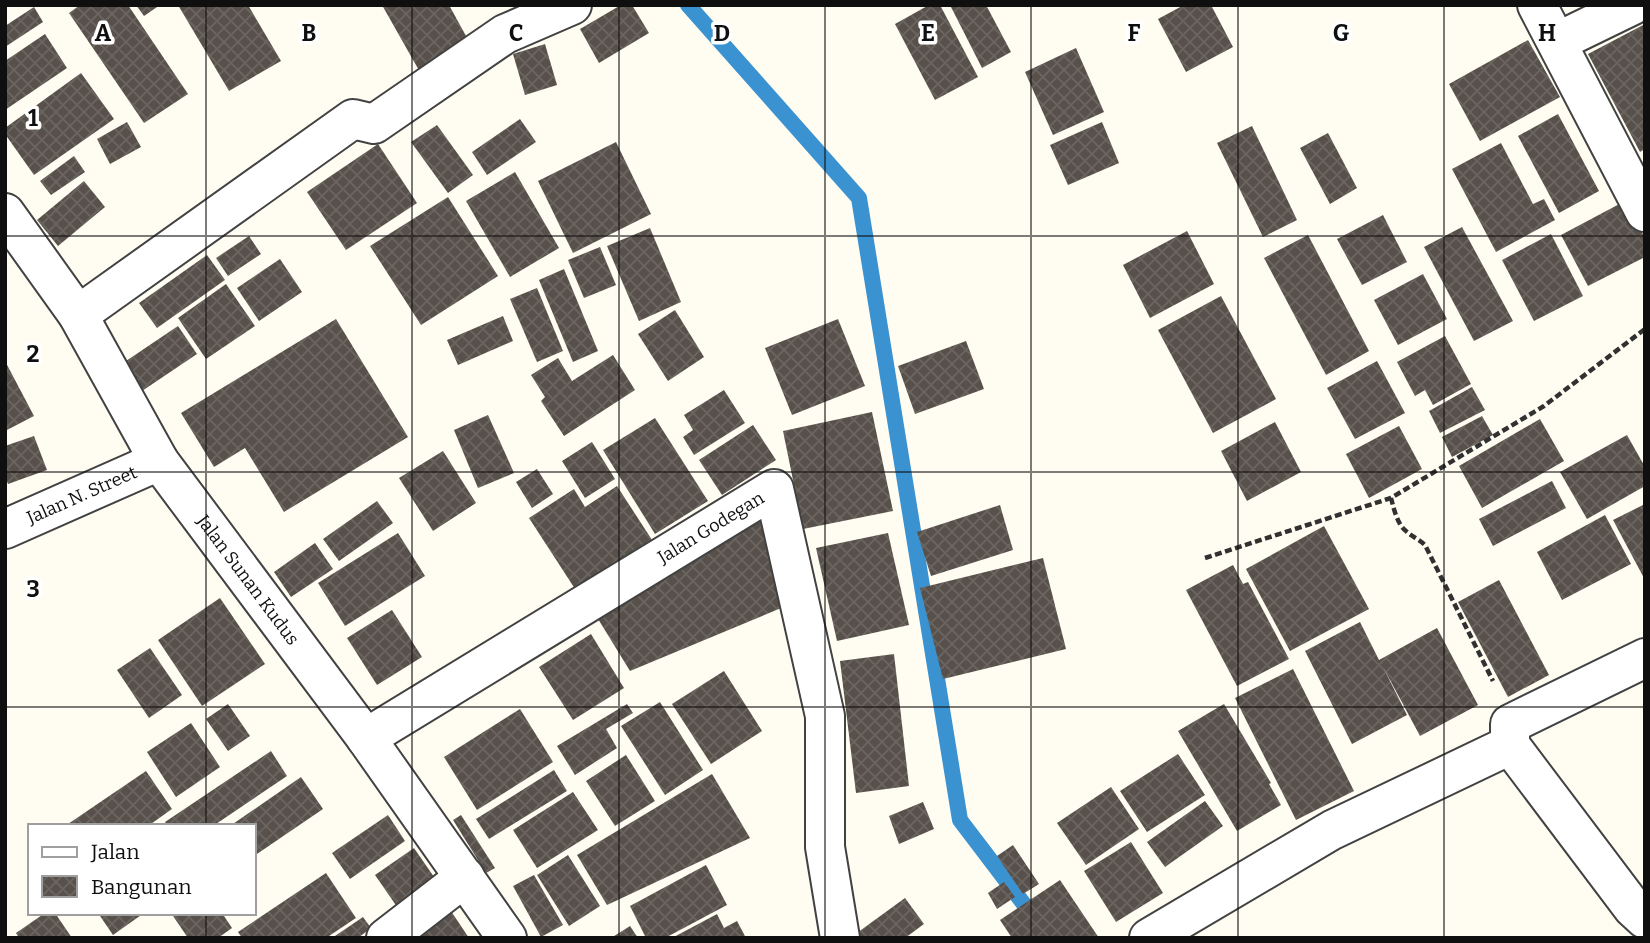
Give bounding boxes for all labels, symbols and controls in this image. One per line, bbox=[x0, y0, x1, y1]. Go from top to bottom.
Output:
text: A bbox=[95, 19, 112, 47]
text: B bbox=[302, 19, 316, 47]
text: C bbox=[509, 19, 523, 47]
text: D bbox=[714, 19, 730, 47]
text: E bbox=[921, 19, 935, 47]
text: F bbox=[1128, 19, 1141, 47]
text: G bbox=[1333, 19, 1350, 47]
text: H bbox=[1538, 19, 1556, 47]
text: 1 bbox=[28, 104, 38, 132]
text: 2 bbox=[27, 340, 40, 368]
street label: Jalan N. Street bbox=[23, 461, 141, 529]
street label: Jalan Godegan bbox=[653, 486, 769, 569]
street label: Jalan Sunan Kudus bbox=[192, 510, 304, 650]
text: 3 bbox=[26, 575, 40, 603]
legend bbox=[28, 824, 256, 915]
text: Jalan bbox=[90, 839, 140, 865]
text: Bangunan bbox=[91, 874, 192, 900]

